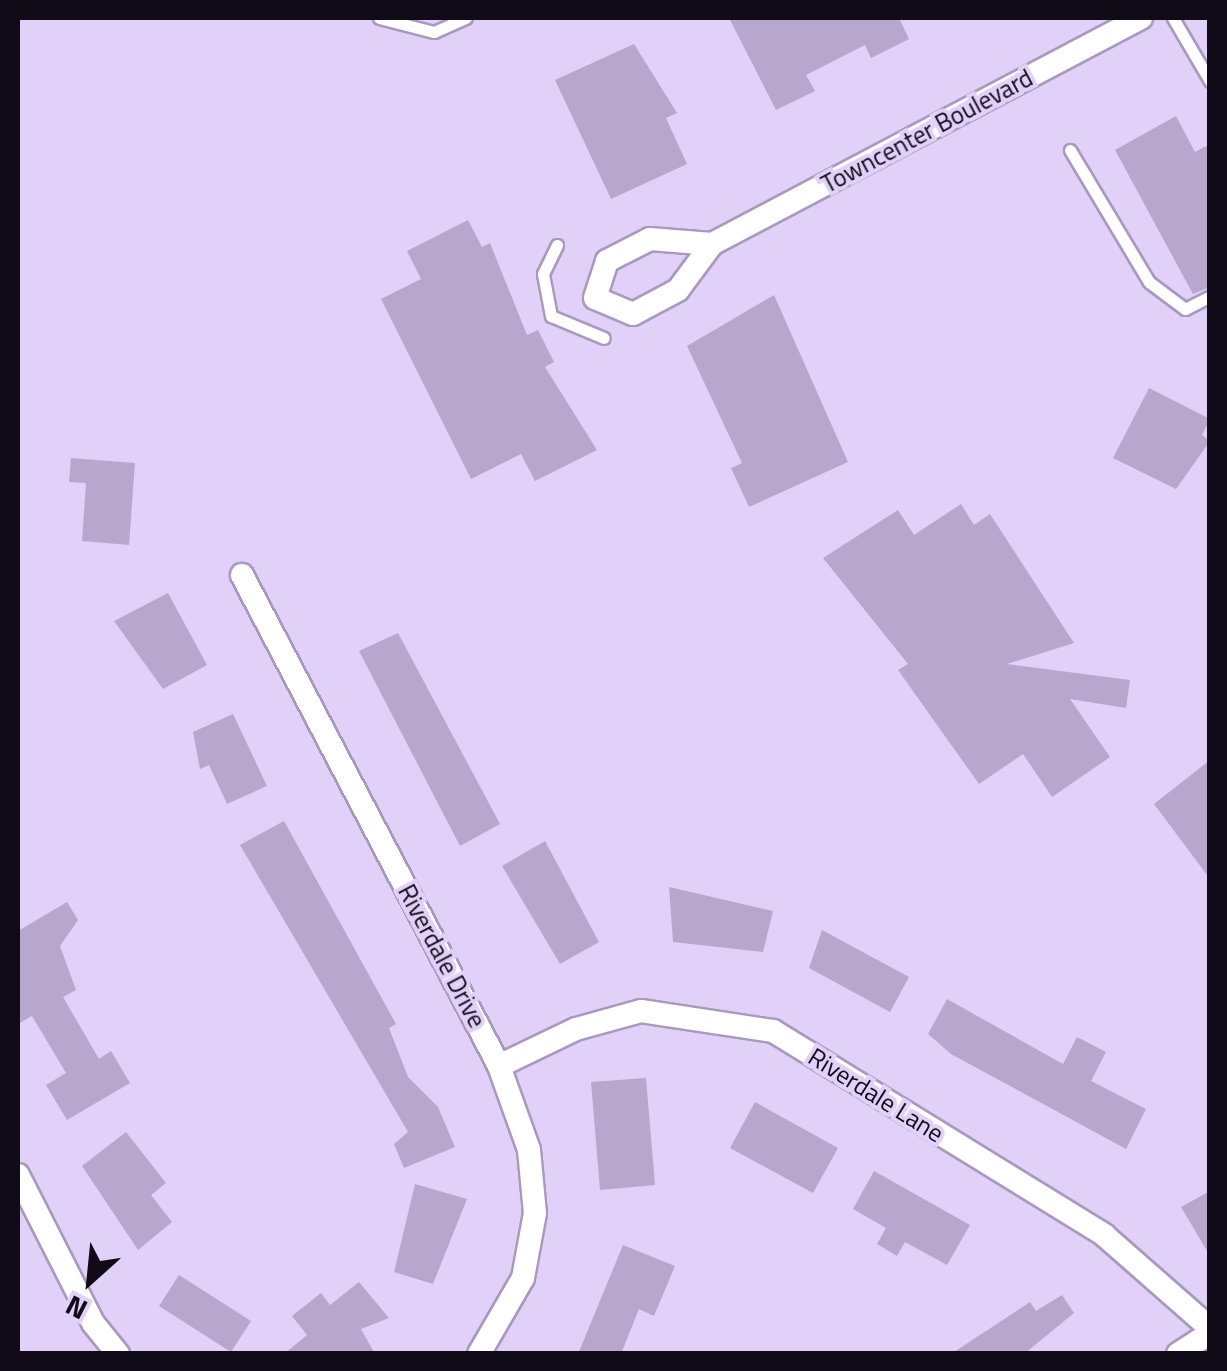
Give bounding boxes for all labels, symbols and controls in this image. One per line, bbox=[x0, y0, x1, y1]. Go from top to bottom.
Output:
street label: Towncenter Boulevard bbox=[816, 63, 1038, 199]
street label: Riverdale Drive bbox=[392, 879, 492, 1033]
street label: Riverdale Lane bbox=[803, 1042, 949, 1148]
north arrow bbox=[40, 1231, 140, 1331]
text: N bbox=[58, 1285, 95, 1332]

